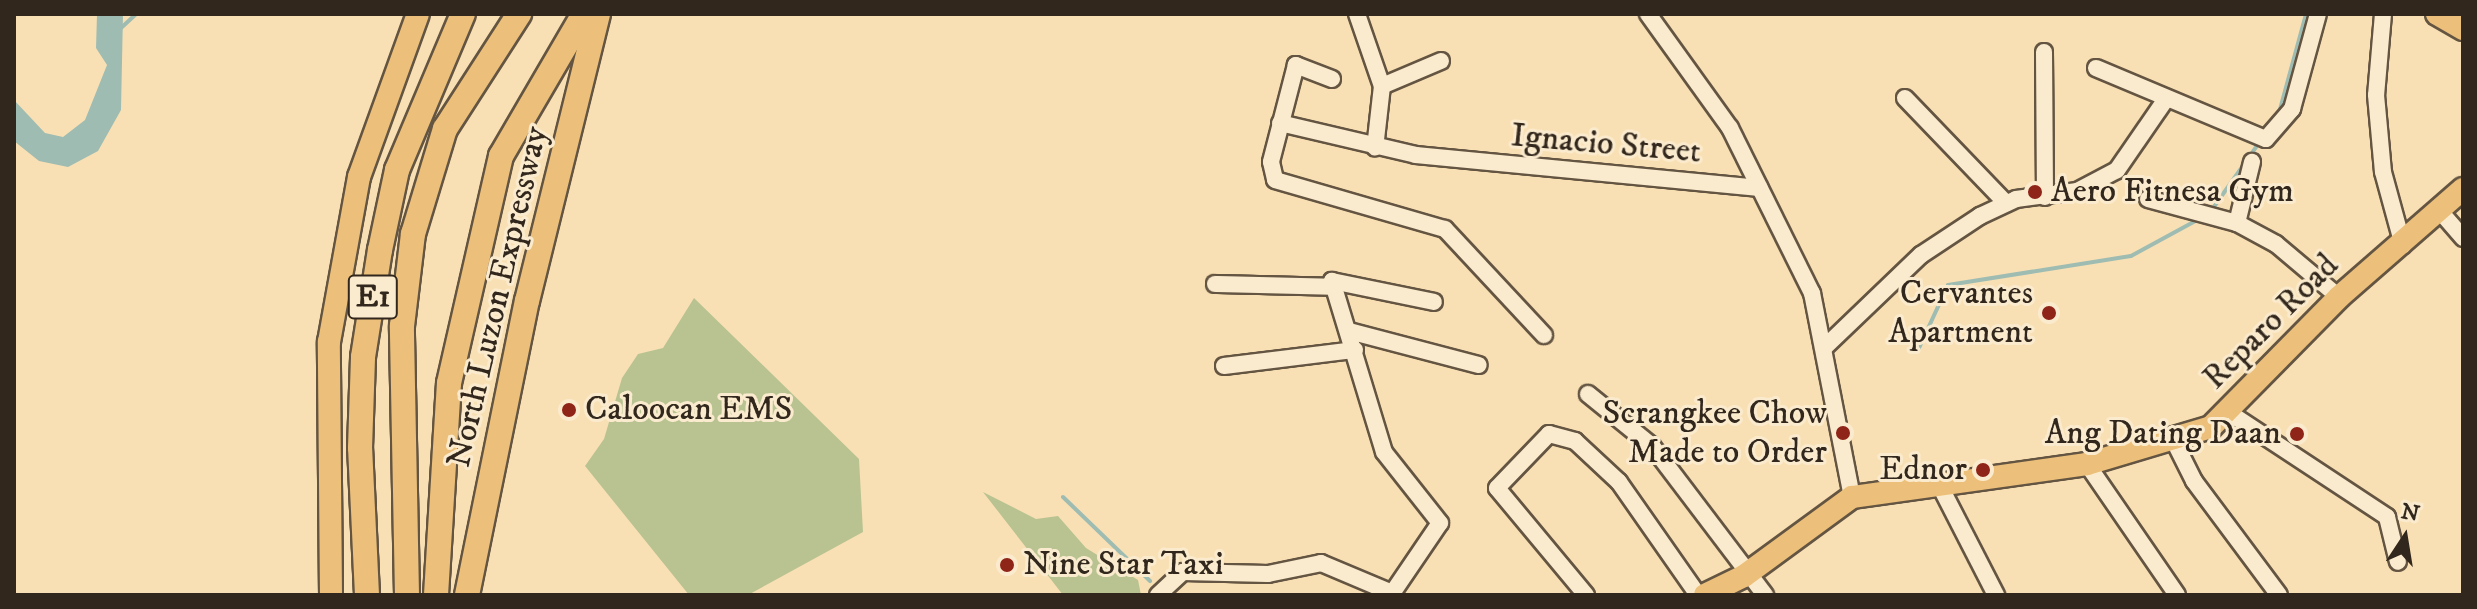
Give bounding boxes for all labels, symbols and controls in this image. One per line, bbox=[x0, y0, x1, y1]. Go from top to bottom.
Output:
street label: Ignacio Street bbox=[1509, 115, 1703, 173]
street label: North Luzon Expressway bbox=[439, 122, 557, 472]
place label: Aero Fitnesa Gym bbox=[2051, 172, 2294, 212]
marker: Aero Fitnesa Gym bbox=[2026, 183, 2044, 201]
street label: Reparo Road bbox=[2195, 246, 2347, 398]
road number: E1 bbox=[347, 269, 399, 325]
place label: Cervantes Apartment bbox=[1888, 273, 2033, 352]
marker: Cervantes Apartment bbox=[2040, 304, 2058, 322]
place label: Caloocan EMS bbox=[585, 390, 792, 430]
place label: Scrangkee Chow Made to Order bbox=[1603, 393, 1827, 472]
marker: Caloocan EMS bbox=[560, 401, 578, 419]
place label: Ang Dating Daan bbox=[2045, 414, 2281, 454]
marker: Scrangkee Chow Made to Order bbox=[1834, 424, 1852, 442]
marker: Ang Dating Daan bbox=[2288, 425, 2306, 443]
place label: Ednor bbox=[1879, 450, 1967, 490]
marker: Ednor bbox=[1974, 461, 1992, 479]
north arrow bbox=[2365, 497, 2445, 577]
text: N bbox=[2398, 498, 2422, 528]
place label: Nine Star Taxi bbox=[1023, 545, 1224, 585]
marker: Nine Star Taxi bbox=[998, 556, 1016, 574]

